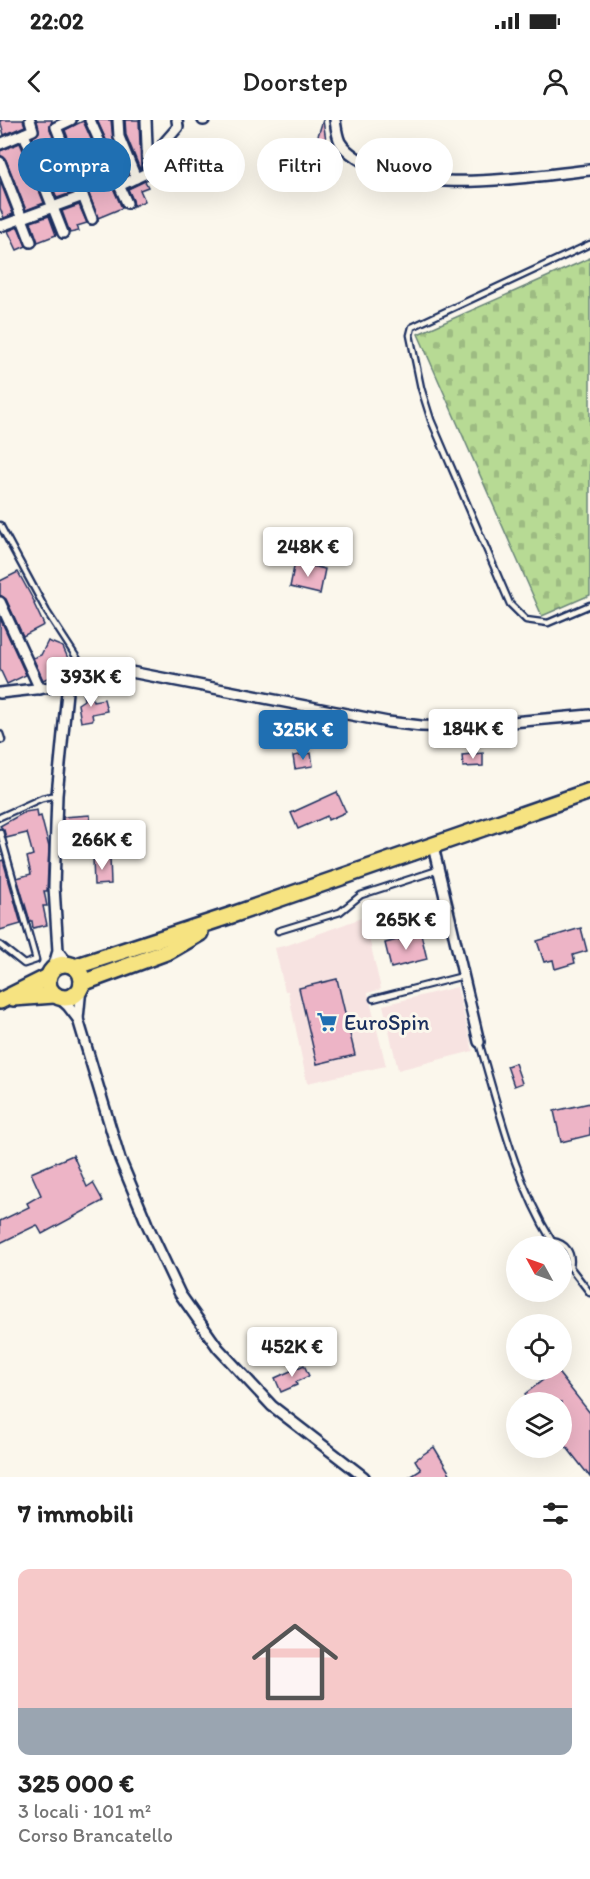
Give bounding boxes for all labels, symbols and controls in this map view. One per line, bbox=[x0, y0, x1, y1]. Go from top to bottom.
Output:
text: 22:02 bbox=[30, 8, 84, 35]
icon: back bbox=[18, 65, 51, 98]
text: Doorstep bbox=[242, 65, 348, 98]
icon: person bbox=[539, 65, 572, 98]
chip: Compra bbox=[18, 138, 131, 192]
chip: Affitta bbox=[143, 138, 245, 192]
chip: Filtri bbox=[257, 138, 343, 192]
chip: Nuovo bbox=[355, 138, 453, 192]
pin: 248K € bbox=[259, 527, 357, 578]
text: 248K € bbox=[277, 534, 339, 558]
pin: 393K € bbox=[42, 657, 140, 708]
text: 393K € bbox=[61, 664, 121, 688]
pin: 184K € bbox=[424, 709, 522, 760]
pin: 325K € bbox=[254, 710, 352, 761]
text: 184K € bbox=[443, 716, 503, 740]
text: 325K € bbox=[273, 717, 333, 741]
pin: 266K € bbox=[53, 820, 151, 871]
text: 266K € bbox=[72, 827, 132, 851]
pin: 265K € bbox=[357, 900, 455, 951]
text: 265K € bbox=[376, 907, 436, 931]
place label: EuroSpin bbox=[344, 1009, 430, 1036]
supermarket icon: EuroSpin bbox=[315, 1010, 339, 1034]
north arrow bbox=[506, 1236, 572, 1302]
map controls bbox=[506, 1236, 572, 1458]
button: locate bbox=[506, 1314, 572, 1380]
pin: 452K € bbox=[243, 1327, 341, 1378]
text: 452K € bbox=[261, 1334, 323, 1358]
button: layers bbox=[506, 1392, 572, 1458]
text: 7 immobili bbox=[18, 1497, 134, 1529]
icon: filters bbox=[539, 1497, 572, 1530]
icon: home bbox=[241, 1608, 349, 1716]
text: 325 000 € bbox=[18, 1767, 134, 1799]
text: 3 locali · 101 m² bbox=[18, 1799, 151, 1823]
text: Corso Brancatello bbox=[18, 1823, 173, 1847]

